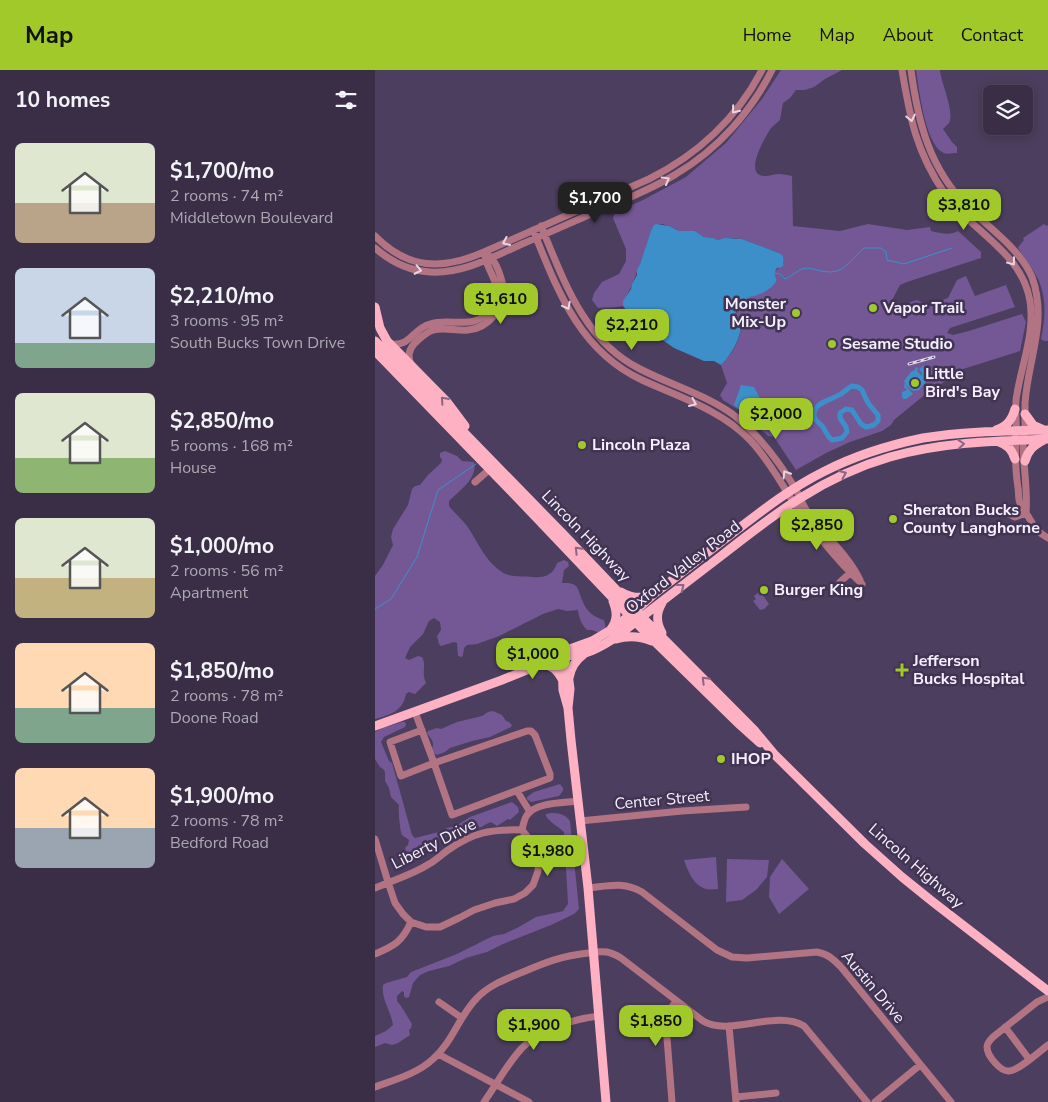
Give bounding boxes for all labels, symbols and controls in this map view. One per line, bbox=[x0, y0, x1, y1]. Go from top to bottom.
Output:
text: Map bbox=[25, 19, 73, 51]
text: Home bbox=[743, 23, 791, 47]
text: Map bbox=[819, 23, 855, 47]
text: About bbox=[883, 23, 933, 47]
text: Contact bbox=[961, 23, 1023, 47]
map controls bbox=[983, 85, 1033, 135]
button: layers bbox=[983, 85, 1033, 135]
text: 10 homes bbox=[15, 86, 110, 114]
icon: filters bbox=[332, 86, 360, 114]
one-way arrow bbox=[732, 105, 741, 114]
one-way arrow bbox=[905, 113, 916, 122]
text: $1,700/mo bbox=[170, 157, 274, 185]
icon: home bbox=[55, 163, 115, 223]
one-way arrow bbox=[661, 176, 670, 186]
pin: $1,700 bbox=[554, 182, 636, 224]
text: 2 rooms · 74 m² bbox=[170, 185, 283, 207]
text: $1,700 bbox=[569, 187, 621, 209]
pin: $3,810 bbox=[923, 189, 1005, 231]
text: $3,810 bbox=[938, 194, 990, 216]
text: Middletown Boulevard bbox=[170, 207, 333, 229]
one-way arrow bbox=[502, 235, 511, 246]
one-way arrow bbox=[1006, 256, 1015, 266]
one-way arrow bbox=[413, 264, 422, 275]
text: $2,210/mo bbox=[170, 282, 274, 310]
pin: $1,610 bbox=[460, 282, 542, 325]
icon: home bbox=[55, 288, 115, 348]
text: $1,610 bbox=[475, 288, 527, 310]
place label: Monster Mix-Up bbox=[725, 293, 787, 333]
place label: Vapor Trail bbox=[882, 297, 964, 319]
one-way arrow bbox=[561, 301, 571, 310]
marker: Vapor Trail bbox=[867, 302, 879, 314]
marker: Monster Mix-Up bbox=[790, 307, 802, 319]
pin: $2,210 bbox=[591, 308, 673, 351]
text: 3 rooms · 95 m² bbox=[170, 310, 283, 332]
text: $2,210 bbox=[606, 314, 658, 336]
text: South Bucks Town Drive bbox=[170, 332, 345, 354]
place label: Sesame Studio bbox=[842, 333, 953, 355]
marker: Sesame Studio bbox=[826, 338, 838, 350]
place label: Little Bird's Bay bbox=[925, 363, 1001, 403]
marker: Little Bird's Bay bbox=[909, 377, 921, 389]
one-way arrow bbox=[441, 396, 450, 405]
one-way arrow bbox=[687, 396, 696, 406]
pin: $2,000 bbox=[735, 398, 817, 440]
text: $2,000 bbox=[750, 403, 802, 425]
text: $2,850/mo bbox=[170, 407, 274, 435]
icon: home bbox=[55, 413, 115, 473]
place label: Lincoln Plaza bbox=[592, 434, 690, 456]
text: 5 rooms · 168 m² bbox=[170, 435, 293, 457]
marker: Lincoln Plaza bbox=[576, 439, 588, 451]
one-way arrow bbox=[957, 439, 965, 450]
text: House bbox=[170, 457, 216, 479]
one-way arrow bbox=[782, 470, 792, 479]
one-way arrow bbox=[838, 470, 847, 481]
street label: Lincoln Highway bbox=[536, 485, 636, 587]
place label: Sheraton Bucks County Langhorne bbox=[903, 499, 1040, 539]
pin: $2,850 bbox=[776, 508, 858, 551]
marker: Sheraton Bucks County Langhorne bbox=[887, 513, 899, 525]
text: $2,850 bbox=[791, 514, 843, 536]
street label: Oxford Valley Road bbox=[621, 515, 745, 619]
text: $1,000/mo bbox=[170, 532, 274, 560]
icon: home bbox=[55, 538, 115, 598]
one-way arrow bbox=[575, 546, 584, 555]
text: 2 rooms · 56 m² bbox=[170, 560, 283, 582]
place label: Burger King bbox=[774, 579, 863, 601]
text: Apartment bbox=[170, 582, 248, 604]
one-way arrow bbox=[675, 584, 684, 592]
marker: Burger King bbox=[758, 584, 770, 596]
pin: $1,000 bbox=[492, 638, 574, 680]
text: $1,000 bbox=[507, 643, 559, 665]
place label: Jefferson Bucks Hospital bbox=[912, 650, 1024, 690]
text: $1,850/mo bbox=[170, 657, 274, 685]
icon: home bbox=[55, 663, 115, 723]
marker: Jefferson Bucks Hospital bbox=[895, 663, 909, 677]
one-way arrow bbox=[702, 677, 711, 686]
text: 2 rooms · 78 m² bbox=[170, 685, 283, 707]
text: Doone Road bbox=[170, 707, 259, 729]
place label: IHOP bbox=[731, 748, 771, 770]
marker: IHOP bbox=[715, 753, 727, 765]
text: $1,900/mo bbox=[170, 782, 274, 810]
street label: Center Street bbox=[614, 785, 711, 815]
icon: home bbox=[55, 788, 115, 848]
text: 2 rooms · 78 m² bbox=[170, 810, 283, 832]
street label: Liberty Drive bbox=[388, 813, 480, 875]
street label: Lincoln Highway bbox=[864, 818, 969, 914]
text: Bedford Road bbox=[170, 832, 269, 854]
pin: $1,980 bbox=[507, 834, 589, 877]
text: $1,980 bbox=[522, 840, 574, 862]
street label: Austin Drive bbox=[836, 946, 910, 1028]
pin: $1,850 bbox=[615, 1004, 697, 1047]
pin: $1,900 bbox=[493, 1008, 575, 1051]
text: $1,850 bbox=[630, 1010, 682, 1032]
text: $1,900 bbox=[508, 1014, 560, 1036]

